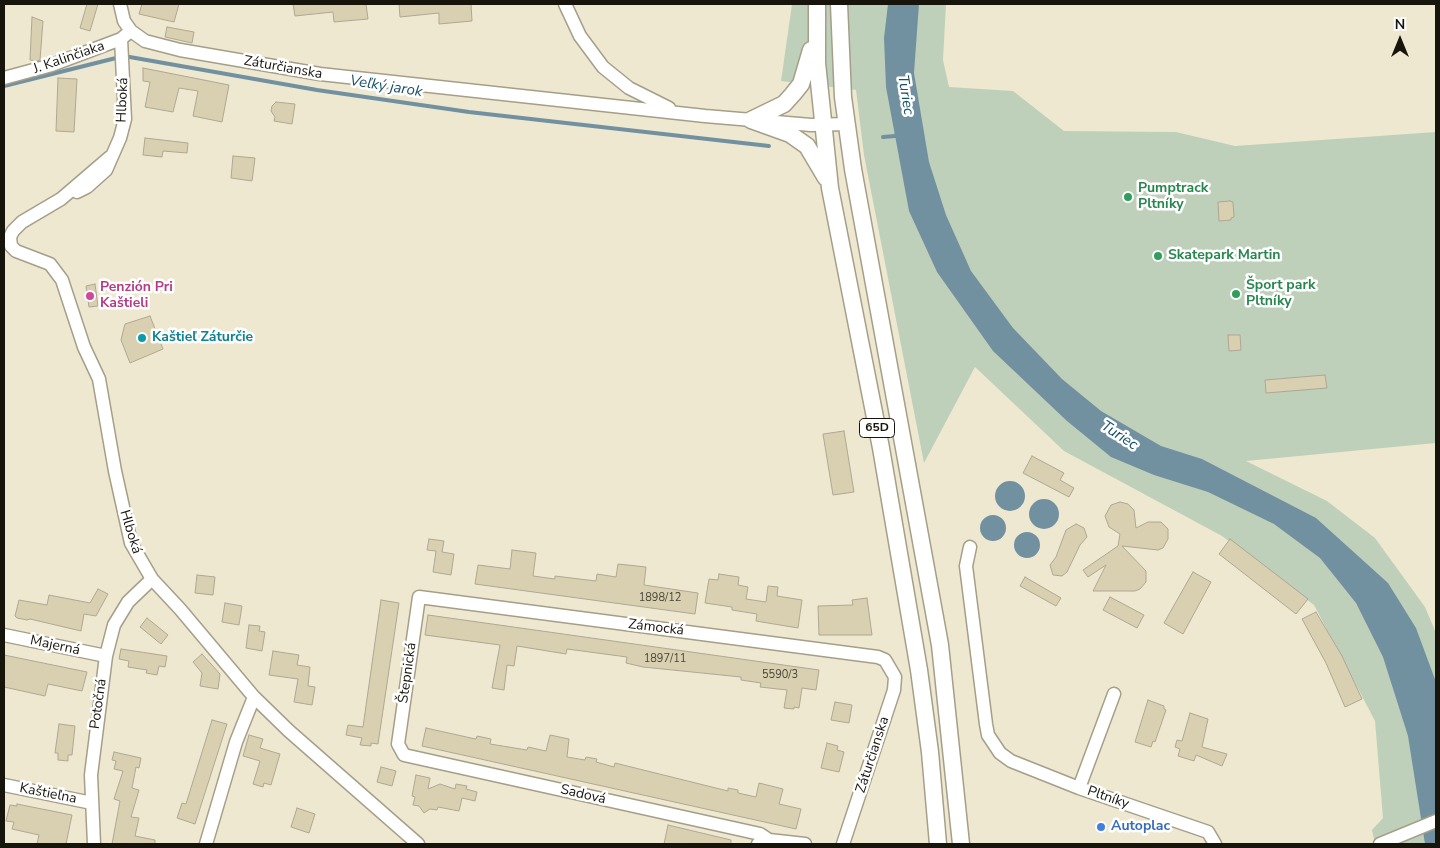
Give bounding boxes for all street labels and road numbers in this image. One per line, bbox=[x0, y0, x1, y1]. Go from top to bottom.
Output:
street label: J. Kalinčiaka bbox=[31, 38, 107, 78]
street label: Záturčianska bbox=[242, 53, 324, 83]
street label: Hlboká bbox=[114, 77, 132, 123]
road number: 65D bbox=[860, 418, 894, 438]
street label: Hlboká bbox=[115, 508, 145, 556]
street label: Zámocká bbox=[627, 616, 685, 640]
street label: Majerná bbox=[29, 633, 81, 659]
street label: Štepnická bbox=[395, 642, 421, 704]
street label: Potočná bbox=[87, 678, 111, 730]
street label: Záturčianska bbox=[853, 715, 893, 795]
street label: Kaštieľna bbox=[18, 780, 78, 808]
street label: Sadová bbox=[559, 782, 607, 808]
street label: Pltníky bbox=[1085, 783, 1131, 813]

